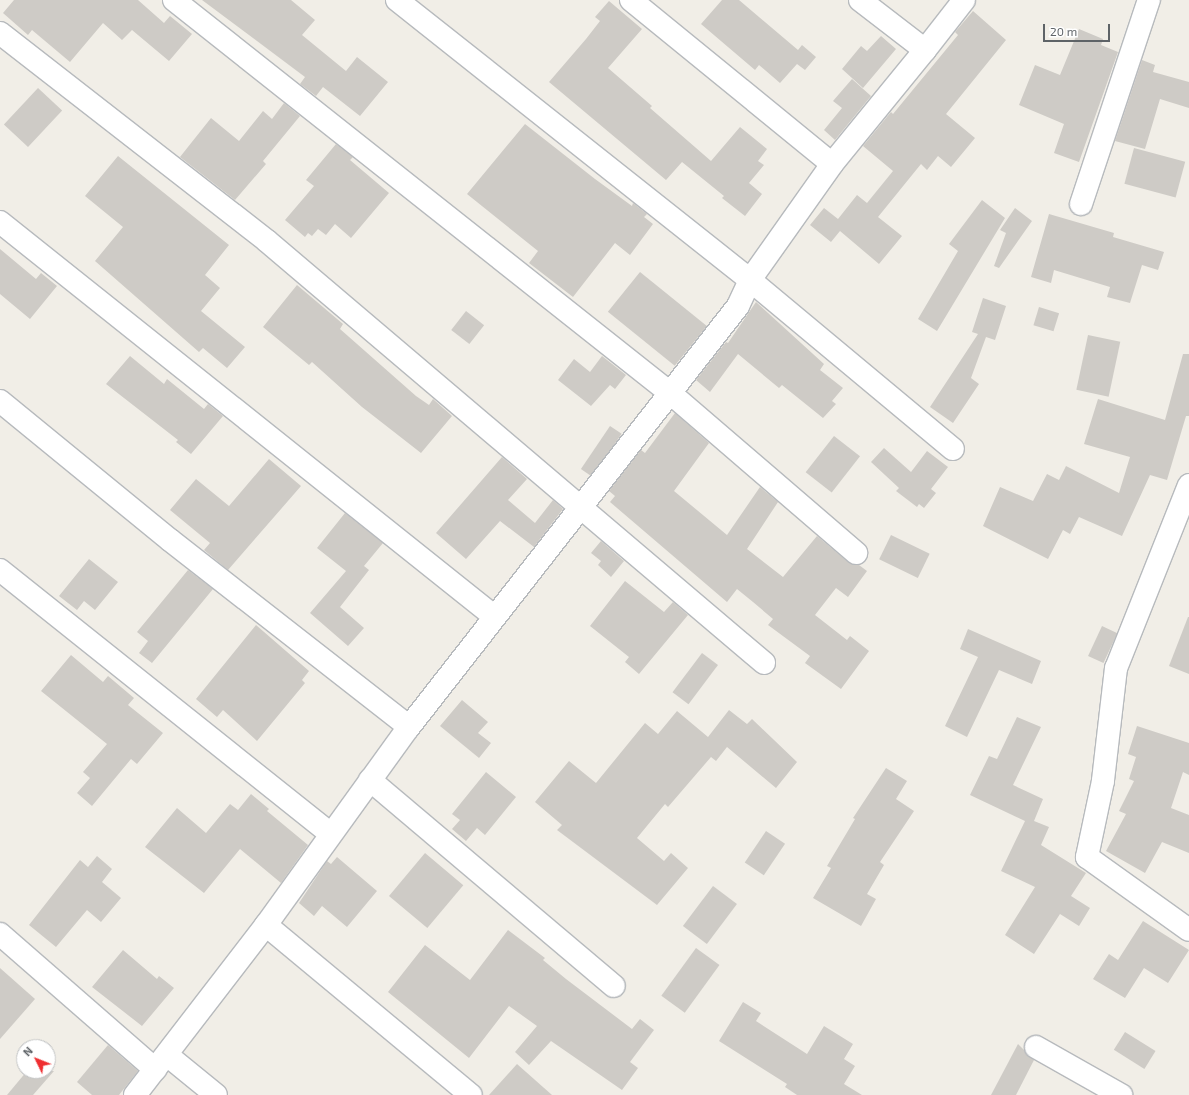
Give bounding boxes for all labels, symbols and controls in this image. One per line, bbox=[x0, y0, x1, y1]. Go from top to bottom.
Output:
scale bar bbox=[1045, 16, 1112, 42]
text: 20 m bbox=[1050, 24, 1077, 38]
north arrow bbox=[16, 1039, 56, 1079]
text: N bbox=[20, 1044, 35, 1059]

